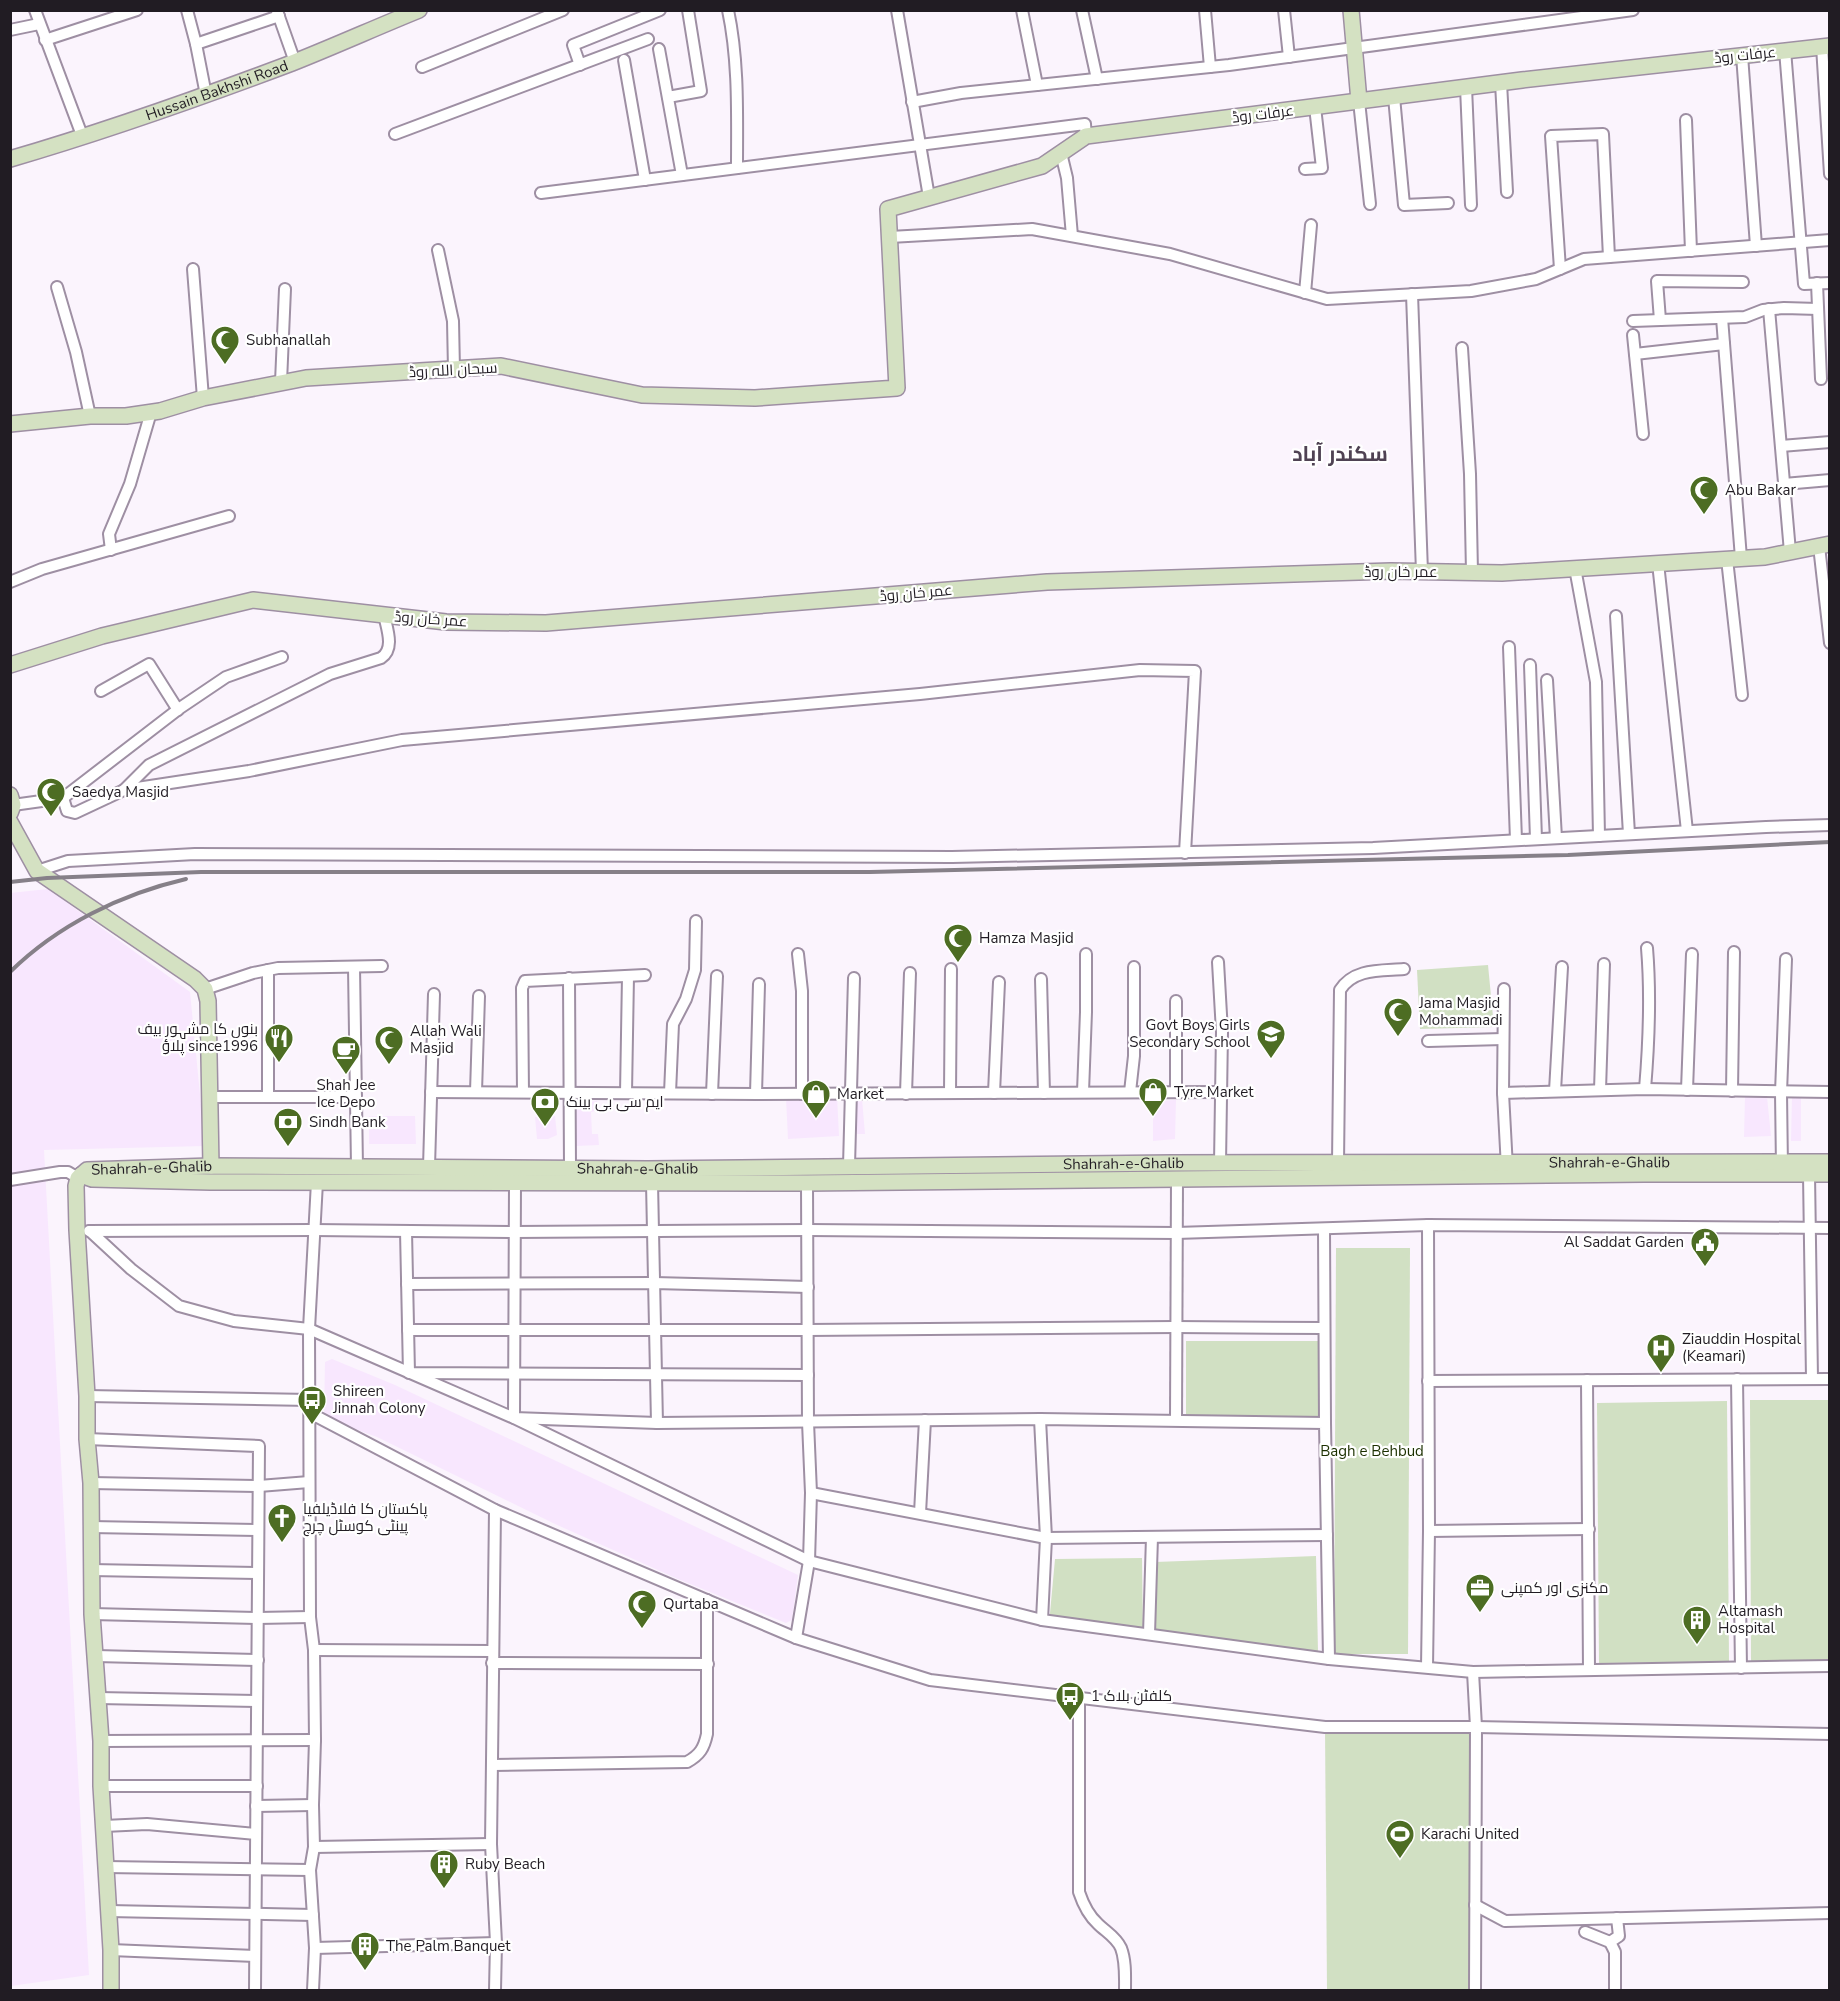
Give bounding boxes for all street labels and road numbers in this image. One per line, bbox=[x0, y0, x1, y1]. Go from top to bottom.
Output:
street label: عرفات روڈ bbox=[1713, 42, 1777, 68]
street label: Hussain Bakhshi Road bbox=[143, 55, 291, 125]
street label: عرفات روڈ bbox=[1231, 100, 1295, 128]
street label: سبحان اللہ روڈ bbox=[408, 358, 498, 382]
street label: عمر خان روڈ bbox=[1364, 562, 1438, 582]
street label: عمر خان روڈ bbox=[879, 580, 953, 606]
street label: عمر خان روڈ bbox=[394, 606, 468, 632]
street label: Shahrah-e-Ghalib bbox=[1549, 1152, 1670, 1172]
street label: Shahrah-e-Ghalib bbox=[1063, 1153, 1184, 1174]
street label: Shahrah-e-Ghalib bbox=[91, 1156, 213, 1180]
street label: Shahrah-e-Ghalib bbox=[577, 1158, 698, 1179]

